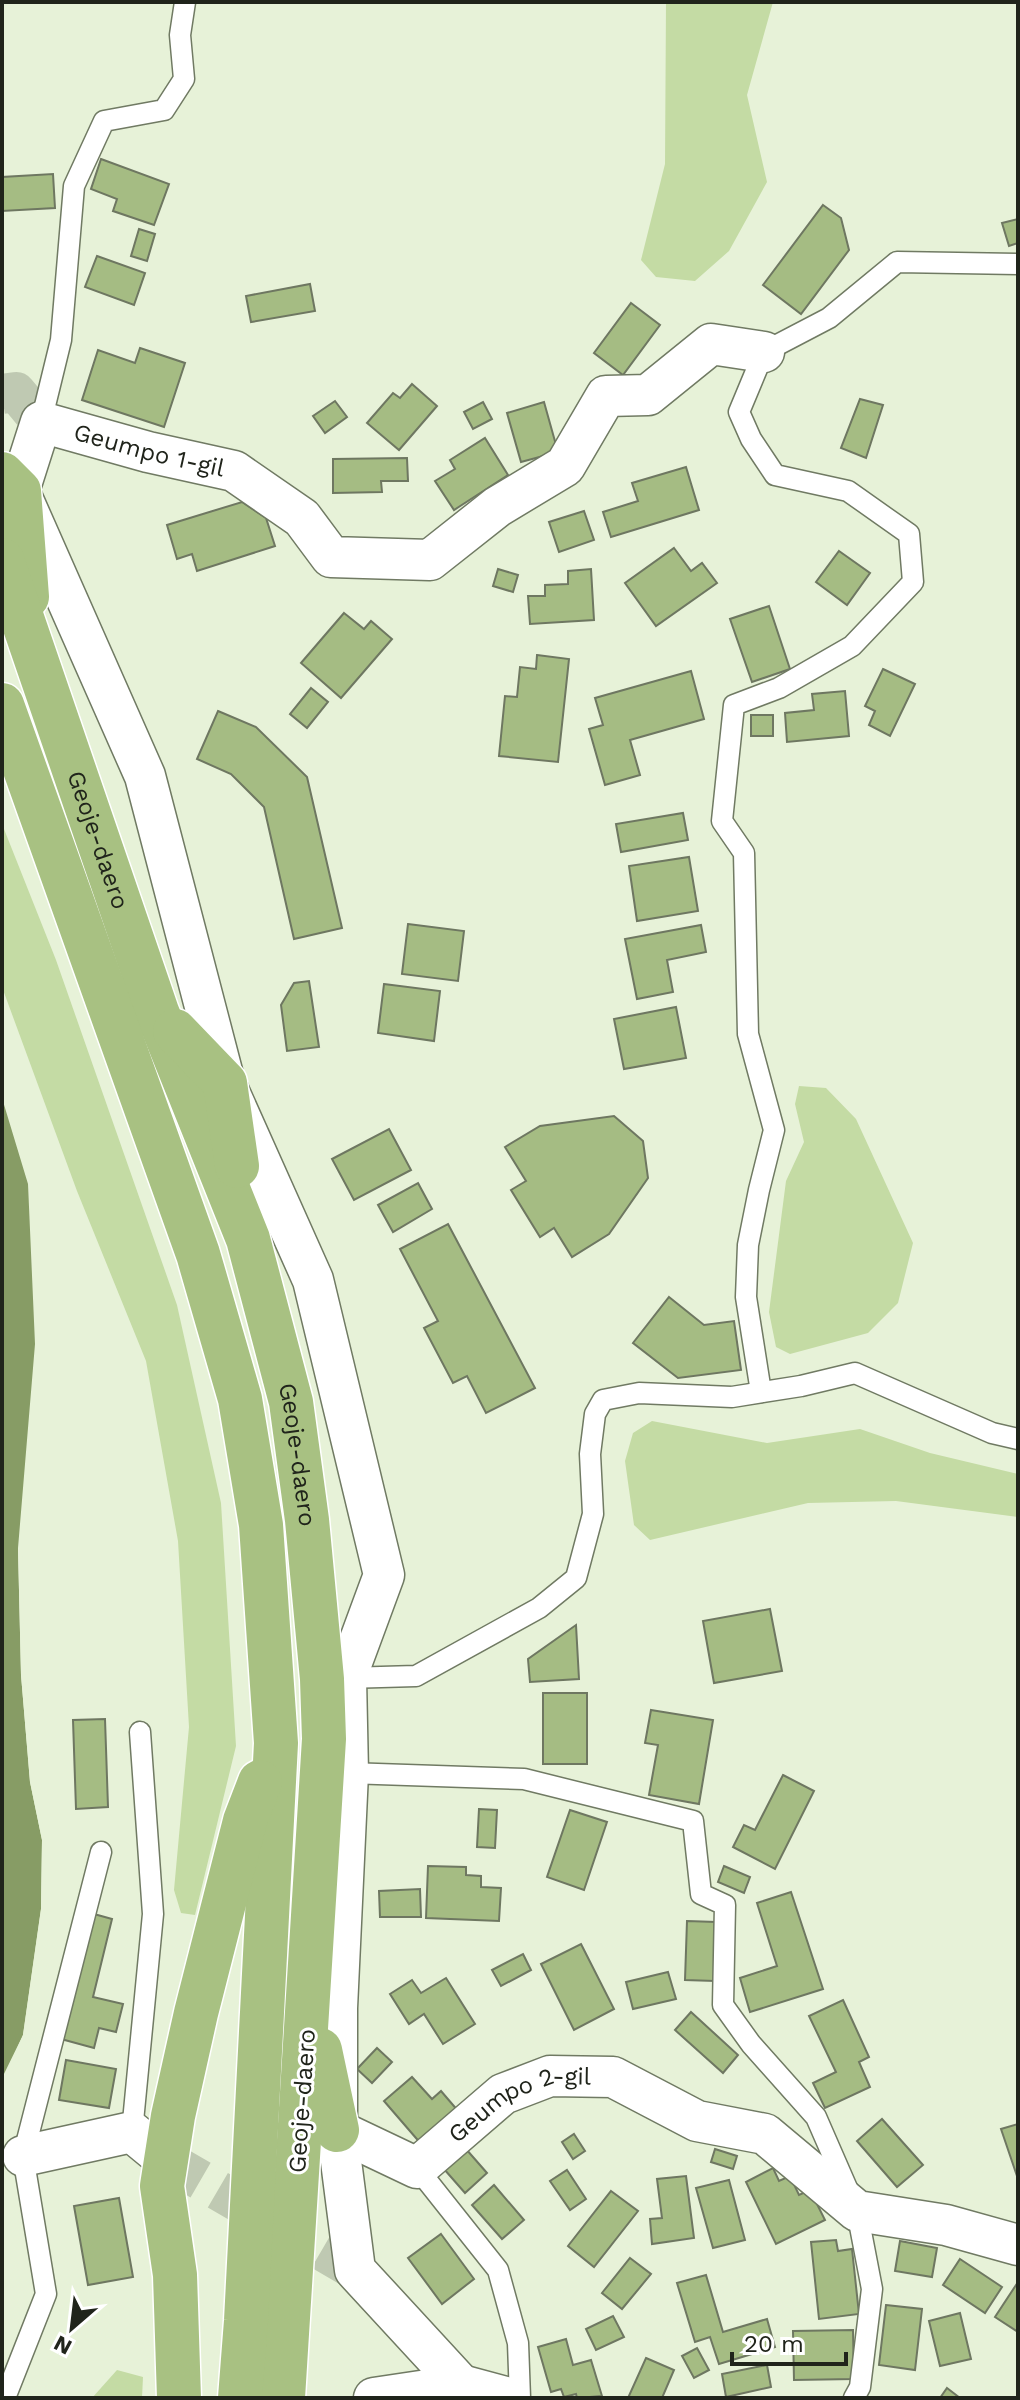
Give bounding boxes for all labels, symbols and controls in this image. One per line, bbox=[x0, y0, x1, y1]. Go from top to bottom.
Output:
street label: Geumpo 1-gil bbox=[71, 418, 228, 483]
street label: Geoje-daero bbox=[61, 767, 135, 913]
street label: Geoje-daero bbox=[273, 1380, 322, 1528]
street label: Geoje-daero bbox=[283, 2028, 321, 2174]
street label: Geumpo 2-gil bbox=[443, 2062, 592, 2149]
north arrow bbox=[32, 2288, 112, 2368]
scale bar bbox=[732, 2316, 846, 2366]
text: N bbox=[50, 2330, 76, 2360]
text: 20 m bbox=[744, 2330, 804, 2358]

